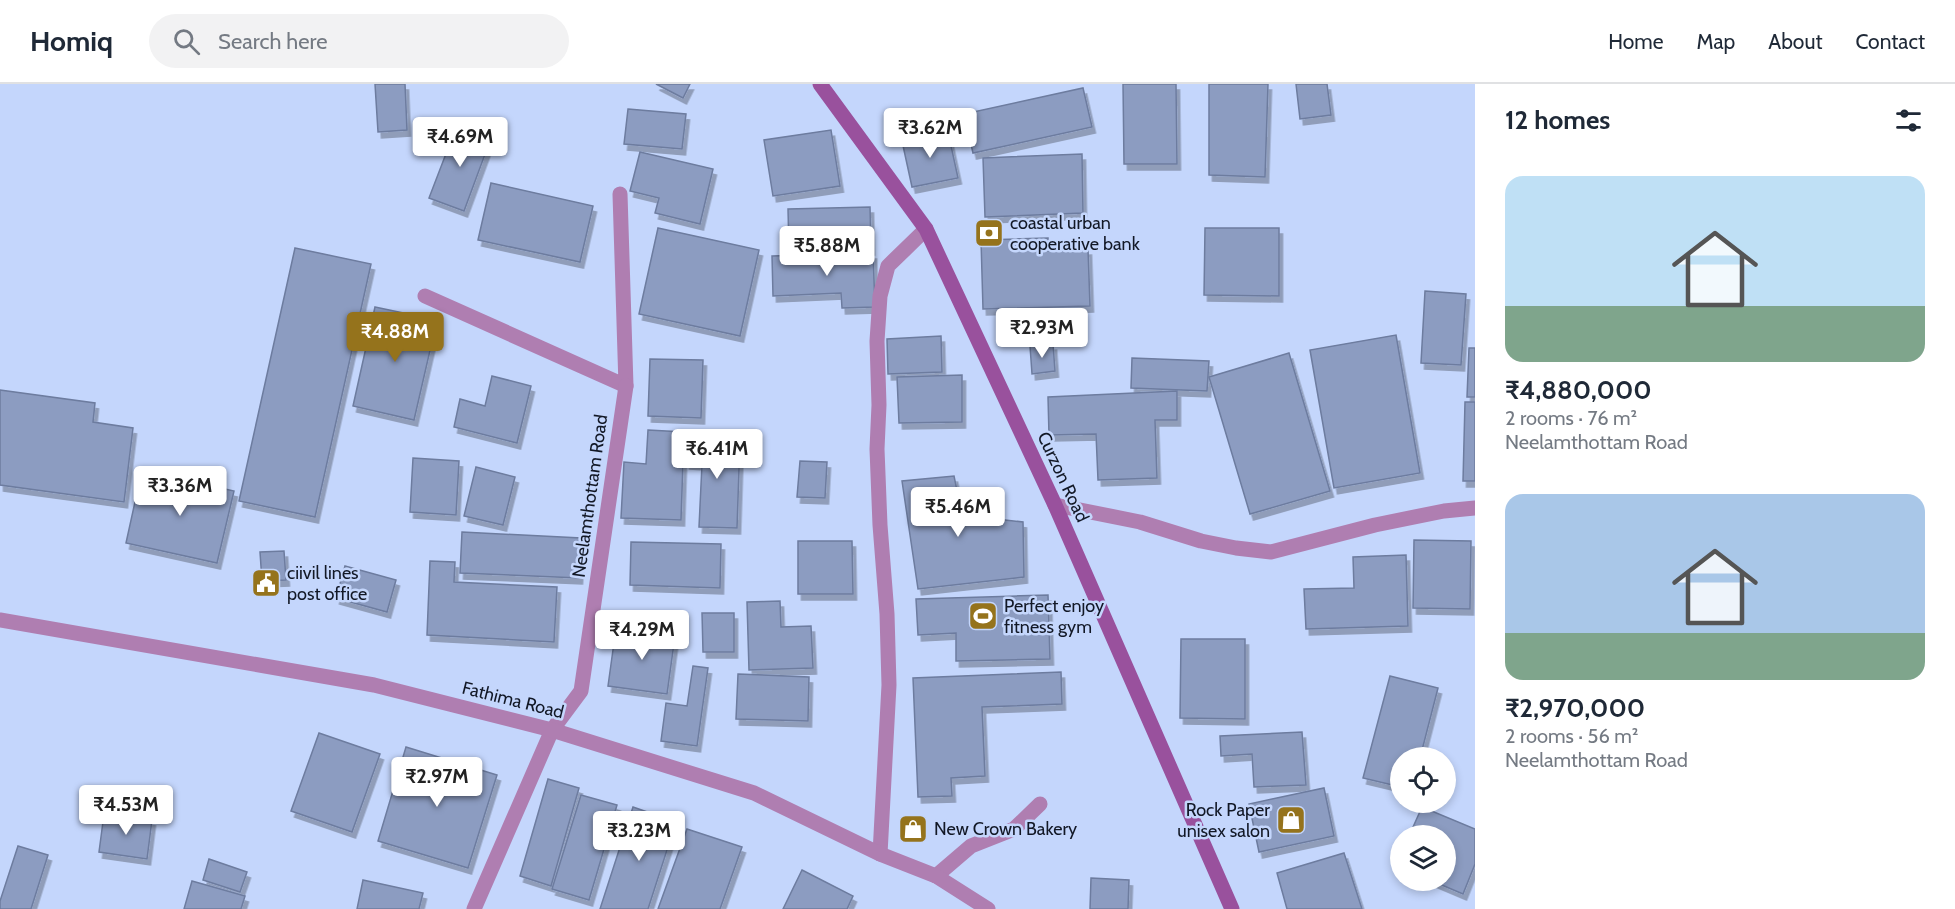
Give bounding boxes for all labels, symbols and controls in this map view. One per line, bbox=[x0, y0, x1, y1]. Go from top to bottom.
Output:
search box bbox=[149, 14, 569, 68]
text: Homiq bbox=[30, 24, 113, 58]
icon: search bbox=[170, 25, 203, 58]
text: Search here bbox=[218, 28, 327, 55]
text: Home bbox=[1608, 29, 1664, 54]
text: Map bbox=[1697, 29, 1735, 54]
text: About bbox=[1768, 29, 1822, 54]
text: Contact bbox=[1855, 29, 1925, 54]
text: 12 homes bbox=[1505, 104, 1610, 136]
icon: filters bbox=[1892, 104, 1925, 137]
pin: ₹3.62M bbox=[881, 108, 979, 159]
text: ₹3.62M bbox=[898, 115, 962, 139]
pin: ₹4.69M bbox=[411, 117, 509, 168]
text: ₹4.69M bbox=[427, 124, 493, 148]
place label: coastal urban cooperative bank bbox=[1010, 212, 1141, 255]
icon: home bbox=[1661, 215, 1769, 323]
bank icon: coastal urban cooperative bank bbox=[973, 217, 1005, 249]
pin: ₹5.88M bbox=[778, 226, 876, 277]
text: ₹5.88M bbox=[794, 233, 860, 257]
pin: ₹2.93M bbox=[993, 308, 1091, 359]
pin: ₹4.88M bbox=[346, 312, 444, 363]
text: ₹2.93M bbox=[1010, 315, 1074, 339]
text: ₹4.88M bbox=[361, 319, 429, 343]
text: ₹4,880,000 bbox=[1505, 374, 1652, 406]
text: 2 rooms · 76 m² bbox=[1505, 406, 1637, 430]
street label: Neelamthottam Road bbox=[568, 413, 612, 579]
street label: Curzon Road bbox=[1032, 428, 1094, 526]
pin: ₹6.41M bbox=[668, 429, 766, 480]
text: Neelamthottam Road bbox=[1505, 430, 1688, 454]
text: ₹6.41M bbox=[686, 436, 748, 460]
pin: ₹3.36M bbox=[131, 466, 229, 517]
text: ₹3.36M bbox=[148, 473, 212, 497]
pin: ₹5.46M bbox=[909, 487, 1007, 538]
text: ₹5.46M bbox=[925, 494, 991, 518]
icon: home bbox=[1661, 533, 1769, 641]
place label: ciivil lines post office bbox=[287, 562, 367, 605]
public building icon: ciivil lines post office bbox=[250, 567, 282, 599]
place label: Perfect enjoy fitness gym bbox=[1004, 595, 1104, 638]
sports icon: Perfect enjoy fitness gym bbox=[967, 600, 999, 632]
pin: ₹4.29M bbox=[593, 610, 691, 661]
text: ₹4.29M bbox=[609, 617, 675, 641]
street label: Fathima Road bbox=[460, 677, 566, 723]
text: ₹2,970,000 bbox=[1505, 692, 1645, 724]
text: 2 rooms · 56 m² bbox=[1505, 724, 1638, 748]
map controls bbox=[1390, 747, 1456, 891]
button: locate bbox=[1390, 747, 1456, 813]
text: Neelamthottam Road bbox=[1505, 748, 1688, 772]
pin: ₹2.97M bbox=[388, 757, 486, 808]
text: ₹2.97M bbox=[405, 764, 469, 788]
pin: ₹4.53M bbox=[77, 785, 175, 836]
text: ₹4.53M bbox=[93, 792, 159, 816]
place label: Rock Paper unisex salon bbox=[1177, 799, 1270, 842]
shop icon: Rock Paper unisex salon bbox=[1275, 804, 1307, 836]
pin: ₹3.23M bbox=[590, 811, 688, 862]
shop icon: New Crown Bakery bbox=[897, 813, 929, 845]
text: ₹3.23M bbox=[607, 818, 671, 842]
place label: New Crown Bakery bbox=[934, 818, 1077, 840]
button: layers bbox=[1390, 825, 1456, 891]

